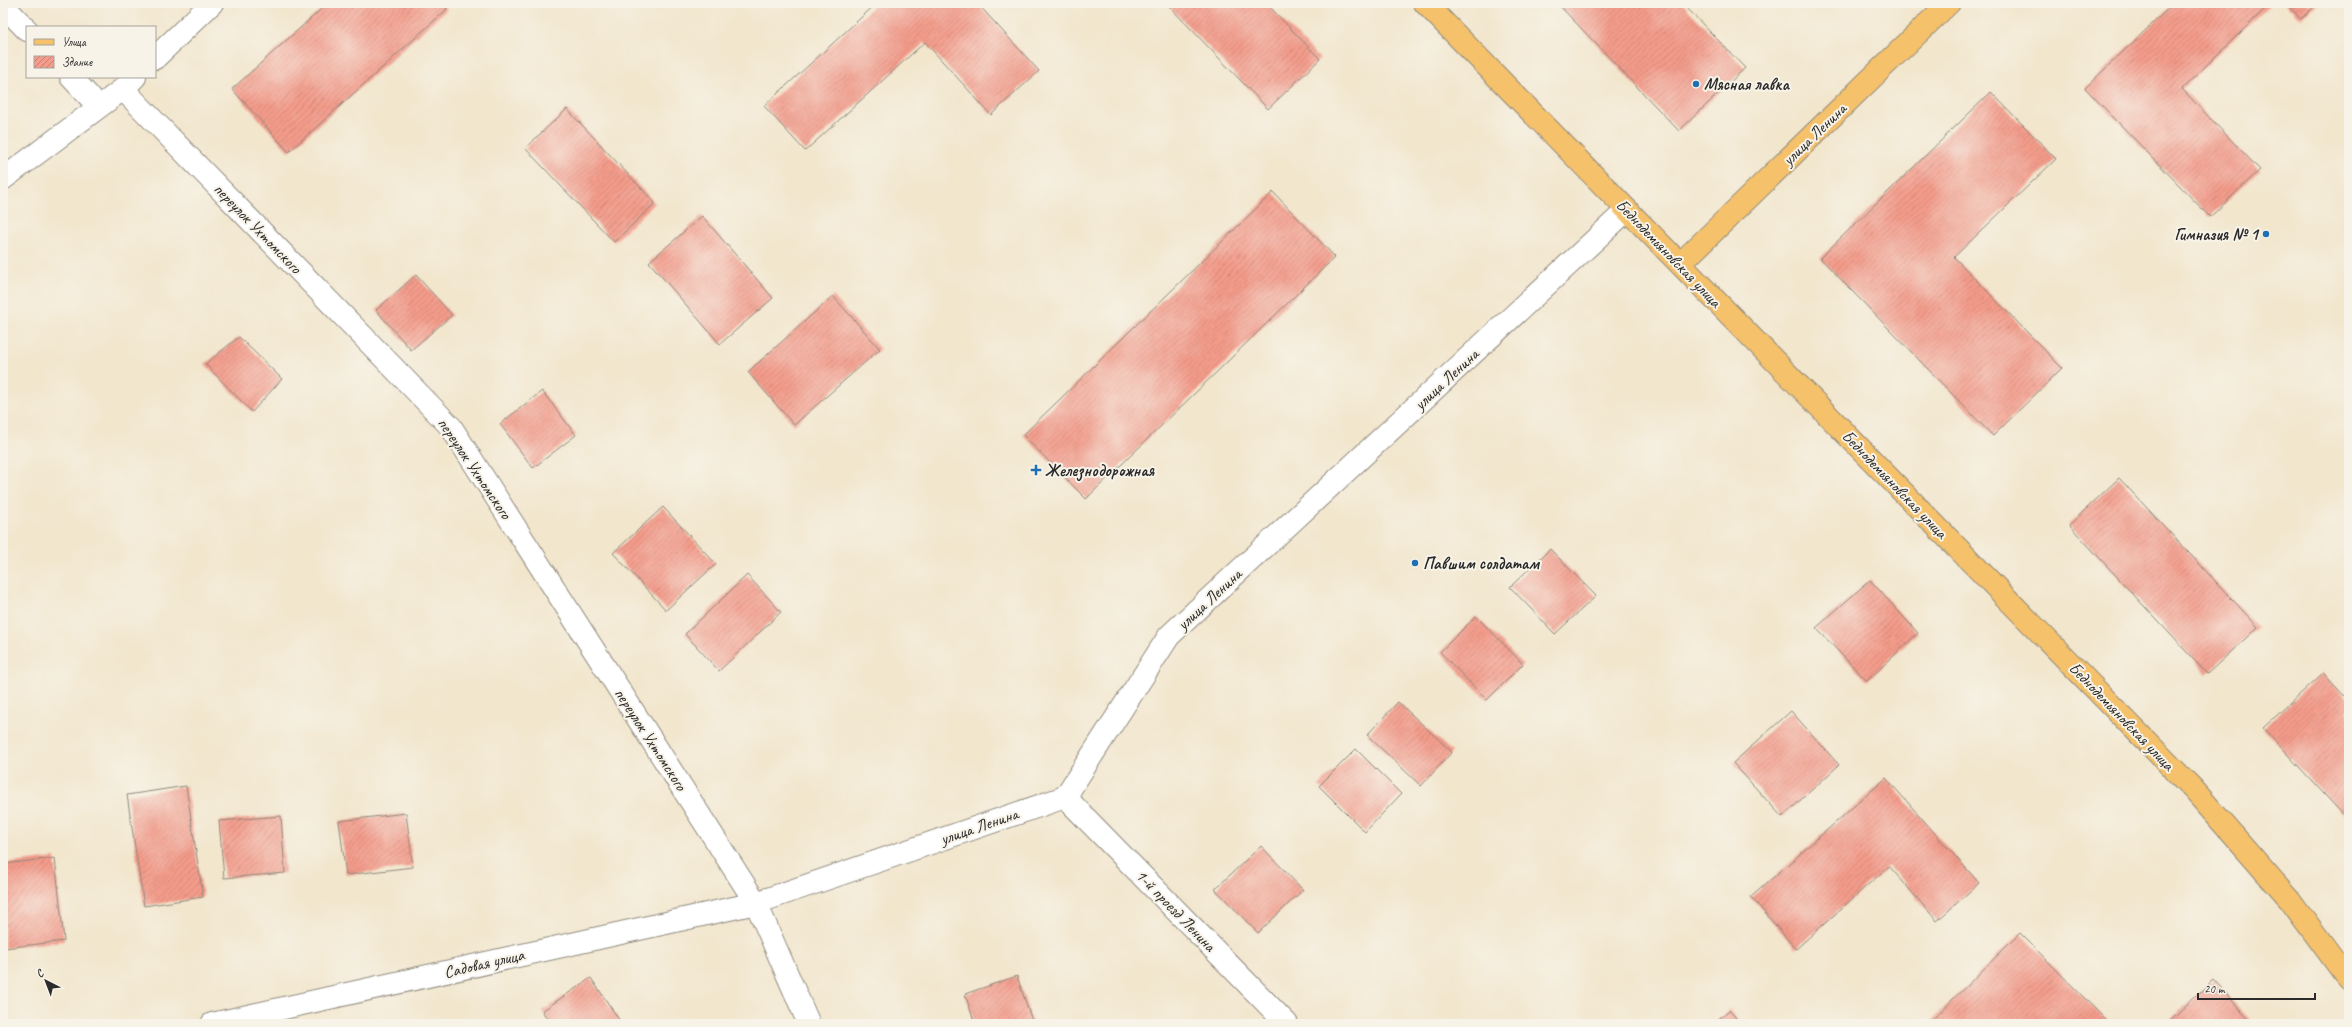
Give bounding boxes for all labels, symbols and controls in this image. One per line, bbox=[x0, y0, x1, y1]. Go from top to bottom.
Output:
legend bbox=[26, 26, 156, 78]
text: Улица bbox=[62, 34, 87, 50]
text: Здание bbox=[62, 54, 93, 70]
place label: Мясная лавка bbox=[1704, 74, 1790, 95]
marker: Мясная лавка bbox=[1691, 79, 1701, 89]
street label: улица Ленина bbox=[1777, 97, 1852, 171]
street label: переулок Ухтомского bbox=[209, 179, 307, 279]
street label: Беднодемьяновская улица bbox=[1612, 195, 1727, 313]
place label: Гимназия № 1 bbox=[2175, 224, 2260, 245]
marker: Гимназия № 1 bbox=[2261, 229, 2271, 239]
street label: улица Ленина bbox=[1409, 343, 1485, 415]
street label: переулок Ухтомского bbox=[433, 413, 517, 524]
street label: Беднодемьяновская улица bbox=[1838, 426, 1953, 544]
place label: Железнодорожная bbox=[1045, 460, 1155, 482]
marker: Железнодорожная bbox=[1030, 464, 1042, 476]
place label: Павшим солдатам bbox=[1423, 553, 1540, 574]
marker: Павшим солдатам bbox=[1410, 558, 1420, 568]
street label: улица Ленина bbox=[1172, 563, 1248, 635]
street label: Беднодемьяновская улица bbox=[2065, 658, 2180, 776]
street label: переулок Ухтомского bbox=[610, 684, 692, 795]
street label: улица Ленина bbox=[937, 803, 1023, 850]
street label: 1-й проезд Ленина bbox=[1131, 865, 1221, 957]
street label: Садовая улица bbox=[442, 944, 528, 983]
north arrow bbox=[26, 961, 66, 1001]
text: С bbox=[33, 965, 47, 981]
scale bar bbox=[2198, 975, 2315, 1001]
text: 20 m bbox=[2204, 981, 2226, 997]

